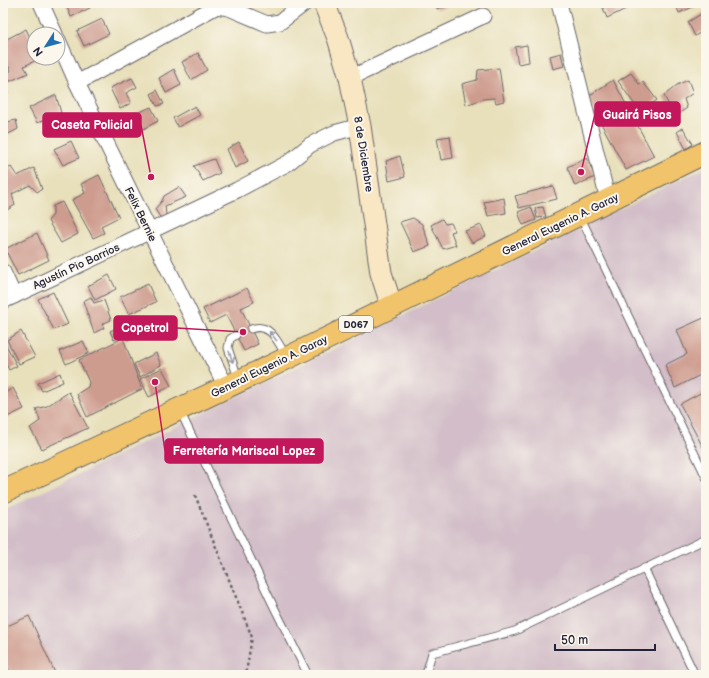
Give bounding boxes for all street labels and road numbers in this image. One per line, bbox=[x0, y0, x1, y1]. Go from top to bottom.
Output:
street label: 8 de Diciembre bbox=[351, 115, 376, 193]
street label: Felix Bernie bbox=[122, 185, 160, 244]
street label: General Eugenio A. Garay bbox=[500, 191, 621, 258]
street label: Agustín Pio Barrios bbox=[31, 240, 122, 292]
road number: D067 bbox=[339, 316, 373, 332]
street label: General Eugenio A. Garay bbox=[209, 333, 330, 400]

